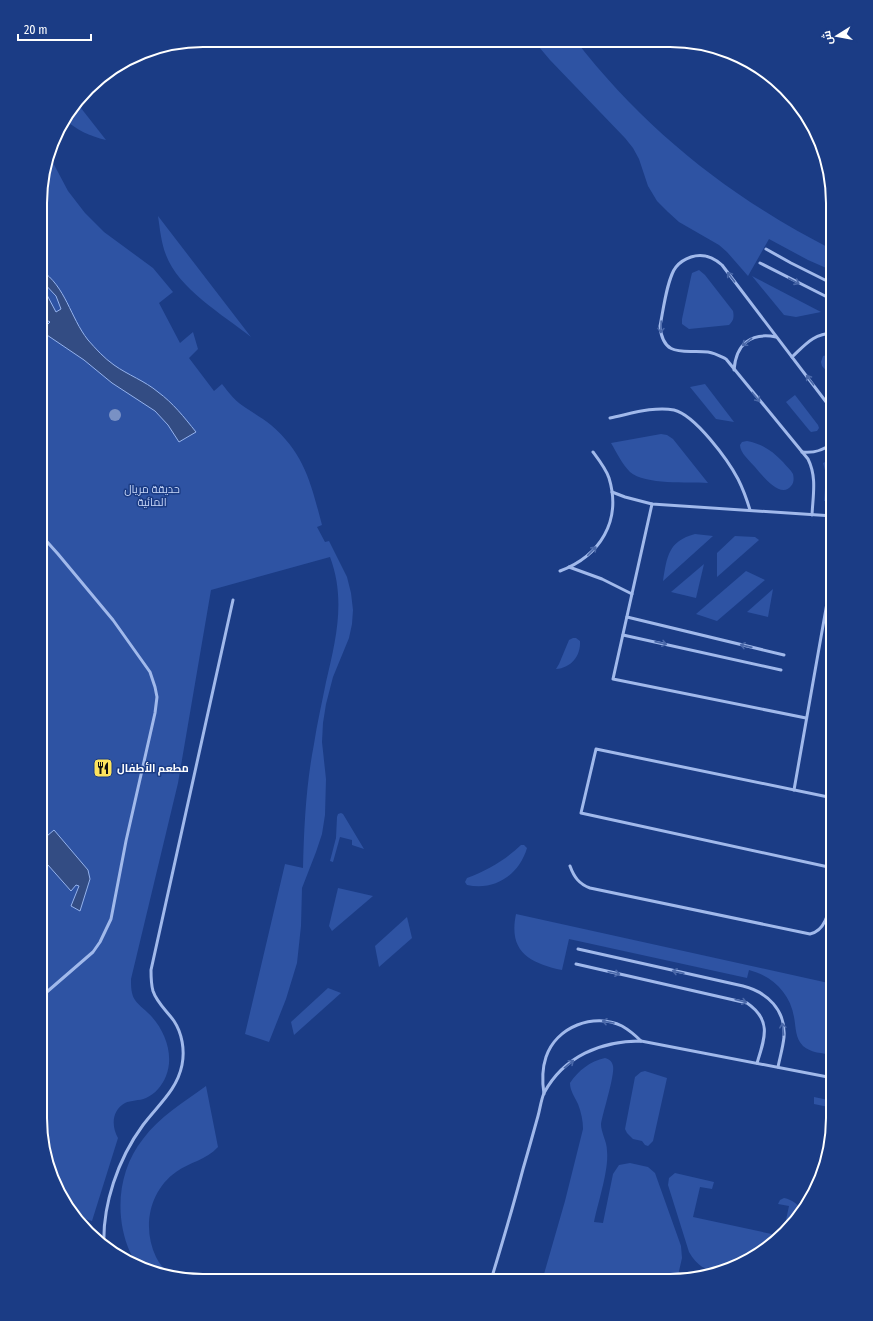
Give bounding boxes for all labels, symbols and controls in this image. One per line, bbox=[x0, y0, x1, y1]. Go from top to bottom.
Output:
scale bar bbox=[18, 16, 91, 42]
north arrow bbox=[817, 16, 857, 56]
text: 20 m bbox=[24, 23, 48, 37]
text: ش bbox=[820, 30, 835, 46]
one-way arrow bbox=[727, 271, 735, 282]
one-way arrow bbox=[788, 278, 800, 285]
one-way arrow bbox=[657, 320, 665, 333]
one-way arrow bbox=[741, 338, 752, 346]
one-way arrow bbox=[805, 375, 814, 386]
one-way arrow bbox=[752, 391, 761, 402]
park label: حديقة مريال المائية bbox=[124, 483, 180, 509]
one-way arrow bbox=[587, 546, 597, 556]
one-way arrow bbox=[654, 640, 667, 648]
one-way arrow bbox=[740, 641, 753, 649]
restaurant icon: مطعم الأطفال bbox=[92, 757, 114, 779]
place label: مطعم الأطفال bbox=[117, 762, 189, 776]
one-way arrow bbox=[672, 967, 685, 975]
one-way arrow bbox=[607, 969, 620, 977]
one-way arrow bbox=[734, 998, 747, 1006]
one-way arrow bbox=[602, 1018, 615, 1026]
one-way arrow bbox=[779, 1023, 787, 1036]
one-way arrow bbox=[564, 1060, 574, 1069]

